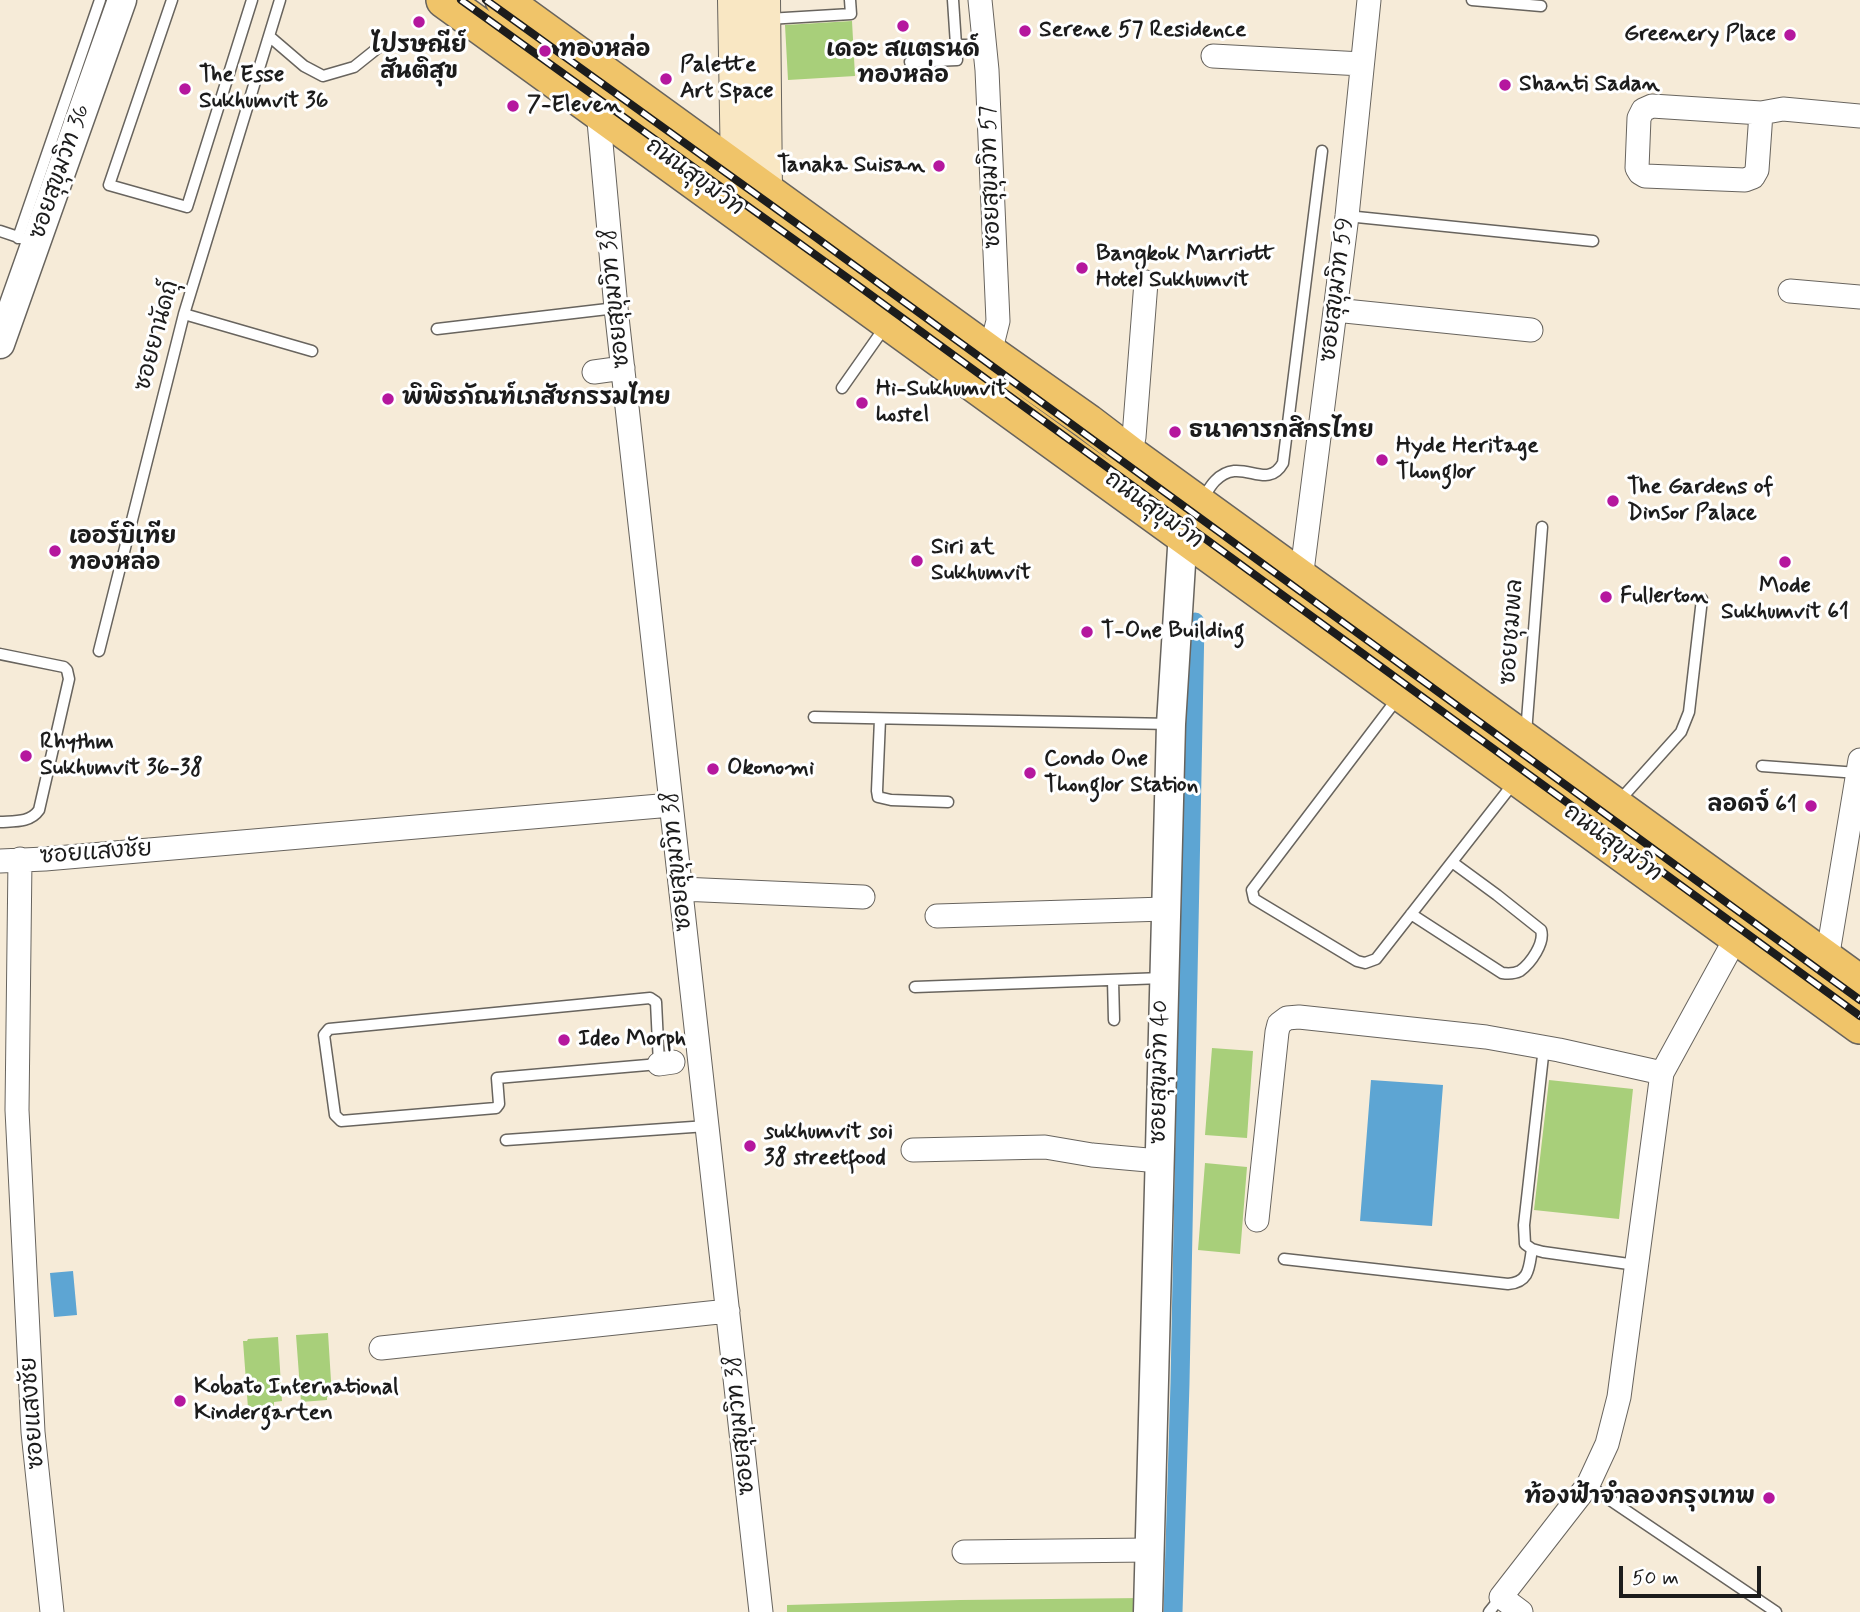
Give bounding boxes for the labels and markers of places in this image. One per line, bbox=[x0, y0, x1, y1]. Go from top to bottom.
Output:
marker: ไปรษณีย์ สันติสุข bbox=[411, 14, 427, 30]
place label: Serene 57 Residence bbox=[1039, 17, 1246, 45]
marker: เดอะ สแตรนด์ ทองหล่อ bbox=[895, 18, 911, 34]
place label: Greenery Place bbox=[1624, 21, 1776, 49]
marker: Serene 57 Residence bbox=[1017, 23, 1033, 39]
marker: Greenery Place bbox=[1782, 27, 1798, 43]
place label: ไปรษณีย์ สันติสุข bbox=[371, 33, 467, 87]
place label: ทองหล่อ bbox=[559, 37, 650, 65]
place label: เดอะ สแตรนด์ ทองหล่อ bbox=[826, 37, 980, 91]
marker: ทองหล่อ bbox=[537, 43, 553, 59]
place label: Palette Art Space bbox=[680, 52, 774, 106]
place label: The Esse Sukhumvit 36 bbox=[199, 62, 328, 116]
marker: Palette Art Space bbox=[658, 71, 674, 87]
place label: Shanti Sadan bbox=[1519, 71, 1660, 99]
marker: Shanti Sadan bbox=[1497, 77, 1513, 93]
marker: The Esse Sukhumvit 36 bbox=[177, 81, 193, 97]
place label: 7-Eleven bbox=[527, 92, 622, 120]
marker: 7-Eleven bbox=[505, 98, 521, 114]
place label: Tanaka Suisan bbox=[777, 152, 925, 180]
marker: Tanaka Suisan bbox=[931, 158, 947, 174]
place label: Bangkok Marriott Hotel Sukhumvit bbox=[1096, 241, 1275, 295]
marker: Bangkok Marriott Hotel Sukhumvit bbox=[1074, 260, 1090, 276]
place label: Hi-Sukhumvit hostel bbox=[876, 376, 1007, 430]
place label: พิพิธภัณฑ์เภสัชกรรมไทย bbox=[402, 385, 671, 413]
marker: พิพิธภัณฑ์เภสัชกรรมไทย bbox=[380, 391, 396, 407]
marker: Hi-Sukhumvit hostel bbox=[854, 395, 870, 411]
place label: ธนาคารกสิกรไทย bbox=[1189, 418, 1374, 446]
marker: ธนาคารกสิกรไทย bbox=[1167, 424, 1183, 440]
place label: Hyde Heritage Thonglor bbox=[1396, 433, 1539, 487]
marker: Hyde Heritage Thonglor bbox=[1374, 452, 1390, 468]
place label: The Gardens of Dinsor Palace bbox=[1627, 474, 1773, 528]
marker: The Gardens of Dinsor Palace bbox=[1605, 493, 1621, 509]
place label: เออร์บิเทีย ทองหล่อ bbox=[69, 524, 176, 578]
place label: Siri at Sukhumvit bbox=[931, 534, 1031, 588]
marker: เออร์บิเทีย ทองหล่อ bbox=[47, 543, 63, 559]
marker: Siri at Sukhumvit bbox=[909, 553, 925, 569]
marker: Mode Sukhumvit 61 bbox=[1777, 554, 1793, 570]
place label: Mode Sukhumvit 61 bbox=[1721, 573, 1849, 627]
place label: Fullerton bbox=[1620, 583, 1708, 611]
marker: Fullerton bbox=[1598, 589, 1614, 605]
place label: T-One Building bbox=[1101, 618, 1245, 646]
marker: T-One Building bbox=[1079, 624, 1095, 640]
place label: Rhythm Sukhumvit 36-38 bbox=[40, 729, 203, 783]
place label: Condo One Thonglor Station bbox=[1044, 746, 1198, 800]
marker: Rhythm Sukhumvit 36-38 bbox=[18, 748, 34, 764]
place label: Okonomi bbox=[727, 755, 814, 783]
marker: Okonomi bbox=[705, 761, 721, 777]
marker: Condo One Thonglor Station bbox=[1022, 765, 1038, 781]
place label: ลอดจ์ 61 bbox=[1707, 792, 1797, 820]
marker: ลอดจ์ 61 bbox=[1803, 798, 1819, 814]
place label: Ideo Morph bbox=[578, 1026, 686, 1054]
marker: Ideo Morph bbox=[556, 1032, 572, 1048]
place label: sukhumvit soi 38 streetfood bbox=[764, 1119, 893, 1173]
marker: sukhumvit soi 38 streetfood bbox=[742, 1138, 758, 1154]
place label: Kobato International Kindergarten bbox=[194, 1374, 399, 1428]
marker: Kobato International Kindergarten bbox=[172, 1393, 188, 1409]
place label: ท้องฟ้าจำลองกรุงเทพ bbox=[1524, 1484, 1755, 1512]
marker: ท้องฟ้าจำลองกรุงเทพ bbox=[1761, 1490, 1777, 1506]

